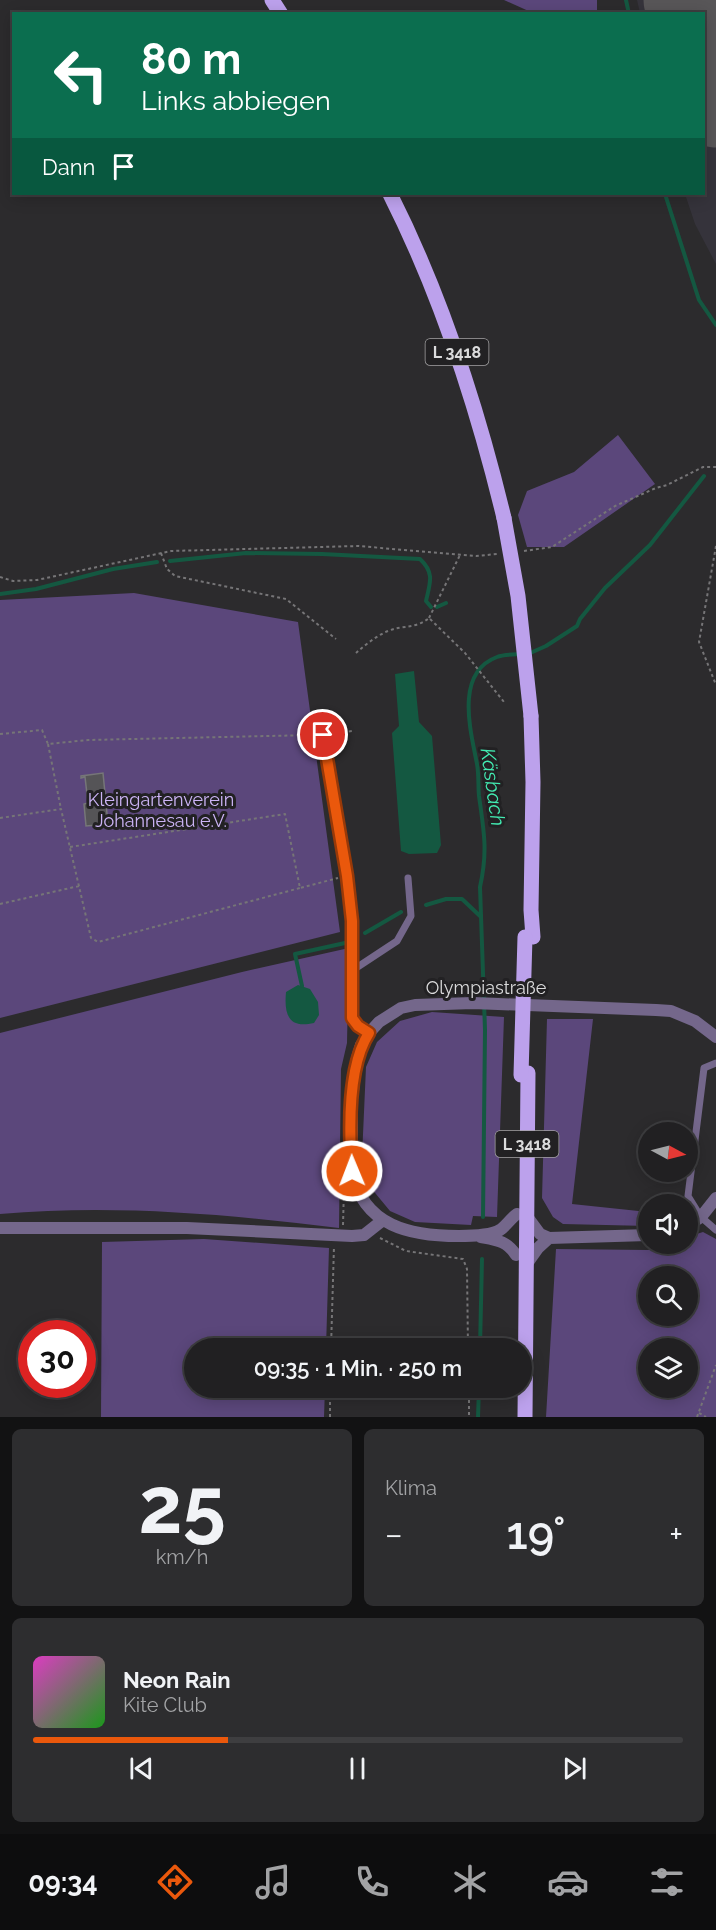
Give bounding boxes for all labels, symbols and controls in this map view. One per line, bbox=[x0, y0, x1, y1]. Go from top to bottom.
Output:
text: 80 m bbox=[141, 35, 241, 84]
icon: left bbox=[42, 36, 120, 114]
text: Links abbiegen bbox=[141, 85, 331, 116]
icon: arrive bbox=[107, 150, 140, 183]
text: Dann bbox=[42, 154, 95, 180]
road number: L 3418 bbox=[426, 339, 488, 365]
pin bbox=[297, 709, 348, 760]
icon: arrive bbox=[306, 718, 339, 751]
water label: Käsbach bbox=[476, 746, 510, 828]
park label: Kleingartenverein Johannesau e.V. bbox=[88, 789, 234, 831]
street label: Olympiastraße bbox=[426, 977, 547, 998]
north arrow bbox=[638, 1122, 698, 1182]
map controls bbox=[638, 1122, 698, 1398]
road number: L 3418 bbox=[496, 1131, 558, 1157]
position arrow bbox=[320, 1139, 384, 1203]
button: sound bbox=[638, 1194, 698, 1254]
button: search bbox=[638, 1266, 698, 1326]
speed limit sign: 30 bbox=[18, 1320, 96, 1398]
button: layers bbox=[638, 1338, 698, 1398]
text: 09:35 · 1 Min. · 250 m bbox=[254, 1355, 462, 1381]
text: 25 bbox=[138, 1460, 226, 1551]
text: Klima bbox=[385, 1476, 437, 1500]
text: 19° bbox=[507, 1507, 565, 1560]
text: − bbox=[385, 1515, 403, 1554]
text: + bbox=[669, 1515, 683, 1554]
text: km/h bbox=[156, 1545, 208, 1569]
text: Neon Rain bbox=[123, 1667, 231, 1693]
text: Kite Club bbox=[123, 1693, 207, 1717]
icon: previous bbox=[125, 1752, 158, 1785]
icon: pause bbox=[341, 1752, 374, 1785]
icon: next bbox=[558, 1752, 591, 1785]
icon: directions bbox=[154, 1861, 196, 1903]
icon: music bbox=[252, 1861, 294, 1903]
icon: phone bbox=[351, 1861, 393, 1903]
icon: climate bbox=[449, 1861, 491, 1903]
icon: car bbox=[547, 1861, 589, 1903]
icon: filters bbox=[646, 1861, 688, 1903]
text: 09:34 bbox=[28, 1867, 98, 1898]

